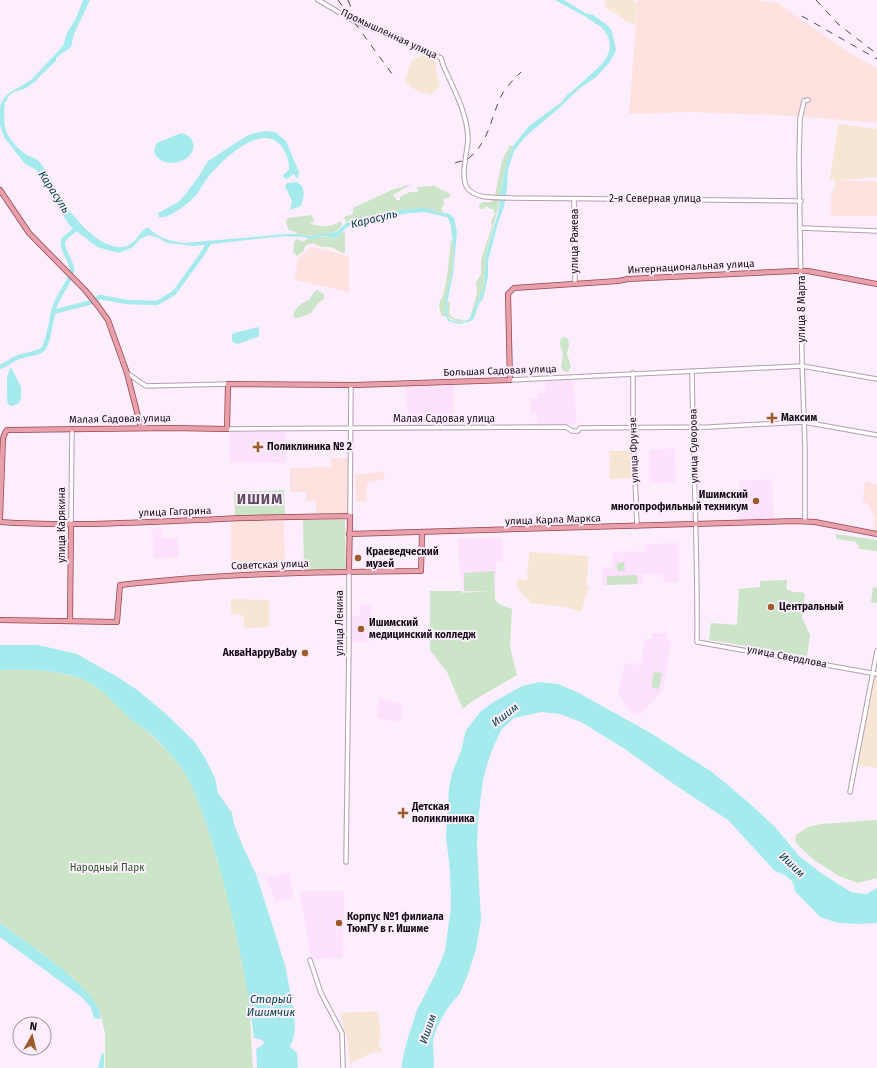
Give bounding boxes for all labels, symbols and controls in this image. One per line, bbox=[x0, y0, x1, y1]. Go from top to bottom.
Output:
street label: Промышленная улица bbox=[339, 6, 439, 62]
water label: Карасуль bbox=[36, 169, 73, 216]
street label: 2-я Северная улица bbox=[609, 193, 701, 205]
water label: Карасуль bbox=[349, 207, 399, 231]
street label: улица Ражева bbox=[569, 209, 581, 273]
street label: Интернациональная улица bbox=[627, 258, 755, 276]
street label: улица 8 Марта bbox=[796, 275, 808, 343]
street label: Большая Садовая улица bbox=[443, 363, 557, 379]
street label: улица Суворова bbox=[687, 409, 701, 483]
street label: Малая Садовая улица bbox=[69, 412, 171, 426]
marker: Максим bbox=[766, 412, 778, 424]
place label: Максим bbox=[781, 412, 817, 424]
street label: Малая Садовая улица bbox=[393, 413, 495, 425]
street label: улица Фрунзе bbox=[627, 417, 641, 483]
marker: Поликлиника № 2 bbox=[252, 441, 264, 453]
place label: Поликлиника № 2 bbox=[267, 441, 352, 453]
street label: улица Карякина bbox=[56, 487, 68, 563]
place label: Ишимский многопрофильный техникум bbox=[611, 489, 748, 513]
district label: ИШИМ bbox=[237, 491, 283, 508]
marker: Ишимский многопрофильный техникум bbox=[751, 496, 761, 506]
street label: улица Гагарина bbox=[138, 505, 212, 519]
street label: улица Карла Маркса bbox=[505, 512, 601, 528]
place label: Краеведческий музей bbox=[366, 546, 439, 570]
marker: Краеведческий музей bbox=[353, 553, 363, 563]
street label: Советская улица bbox=[231, 558, 309, 572]
street label: улица Ленина bbox=[334, 590, 346, 656]
place label: Центральный bbox=[779, 601, 844, 613]
marker: Центральный bbox=[766, 602, 776, 612]
place label: Ишимский медицинский колледж bbox=[369, 617, 476, 641]
marker: Ишимский медицинский колледж bbox=[356, 624, 366, 634]
street label: улица Свердлова bbox=[746, 643, 828, 671]
place label: АкваHappyBaby bbox=[222, 647, 298, 659]
marker: АкваHappyBaby bbox=[300, 648, 310, 658]
water label: Ишим bbox=[489, 701, 521, 729]
place label: Детская поликлиника bbox=[411, 801, 475, 825]
marker: Детская поликлиника bbox=[397, 807, 409, 819]
water label: Ишим bbox=[777, 850, 807, 880]
park label: Народный Парк bbox=[70, 862, 145, 874]
place label: Корпус №1 филиала ТюмГУ в г. Ишиме bbox=[347, 911, 444, 935]
marker: Корпус №1 филиала ТюмГУ в г. Ишиме bbox=[334, 918, 344, 928]
water label: Старый Ишимчик bbox=[247, 993, 295, 1019]
water label: Ишим bbox=[417, 1012, 439, 1046]
north arrow bbox=[12, 1016, 52, 1056]
text: N bbox=[29, 1020, 38, 1034]

